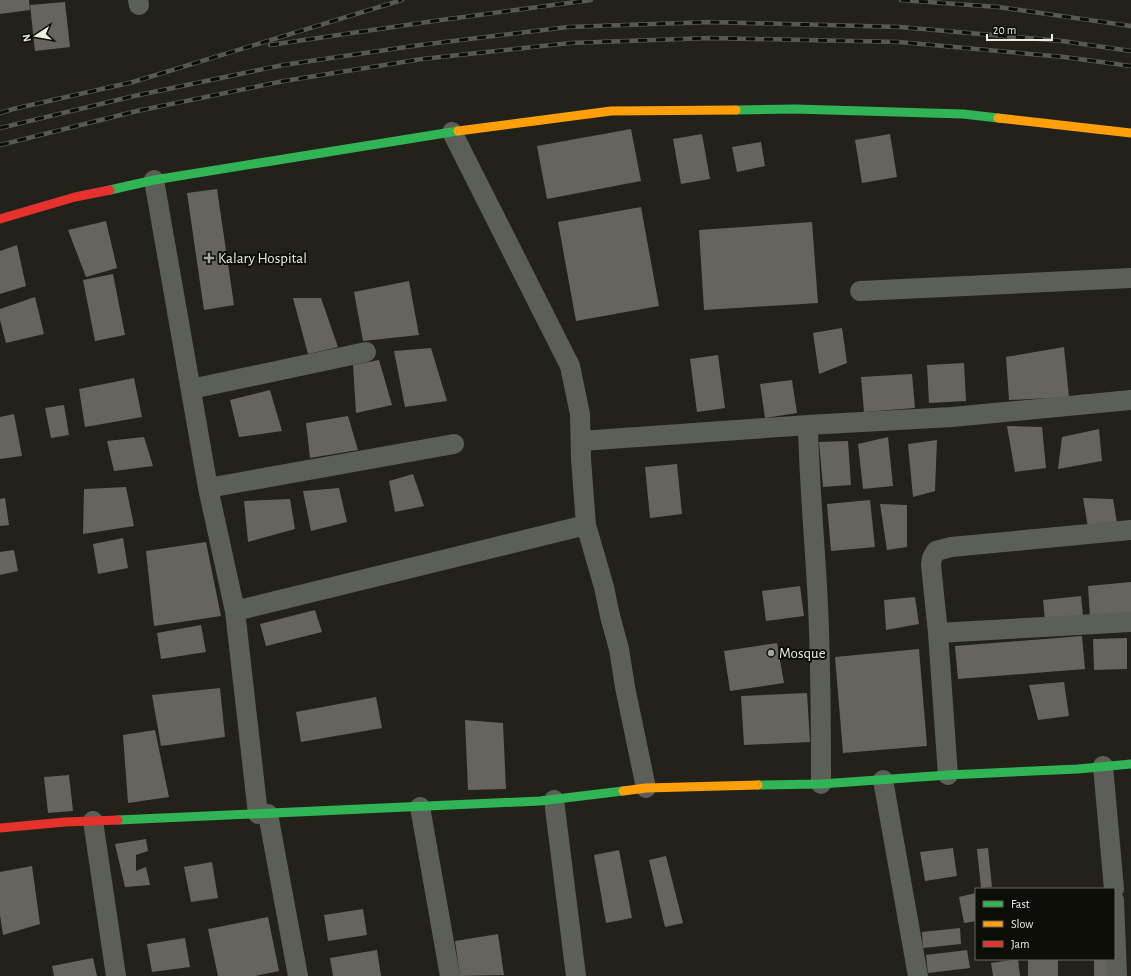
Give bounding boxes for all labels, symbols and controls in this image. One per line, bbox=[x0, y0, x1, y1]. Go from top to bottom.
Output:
north arrow bbox=[16, 16, 56, 56]
scale bar bbox=[987, 16, 1052, 42]
text: 20 m bbox=[993, 24, 1016, 36]
text: N bbox=[21, 33, 33, 43]
place label: Kalary Hospital bbox=[218, 251, 307, 266]
marker: Kalary Hospital bbox=[203, 252, 215, 264]
place label: Mosque bbox=[779, 646, 826, 661]
marker: Mosque bbox=[766, 648, 776, 658]
legend bbox=[975, 888, 1115, 960]
text: Fast bbox=[1011, 898, 1030, 910]
text: Slow bbox=[1011, 918, 1033, 930]
text: Jam bbox=[1011, 938, 1030, 950]

